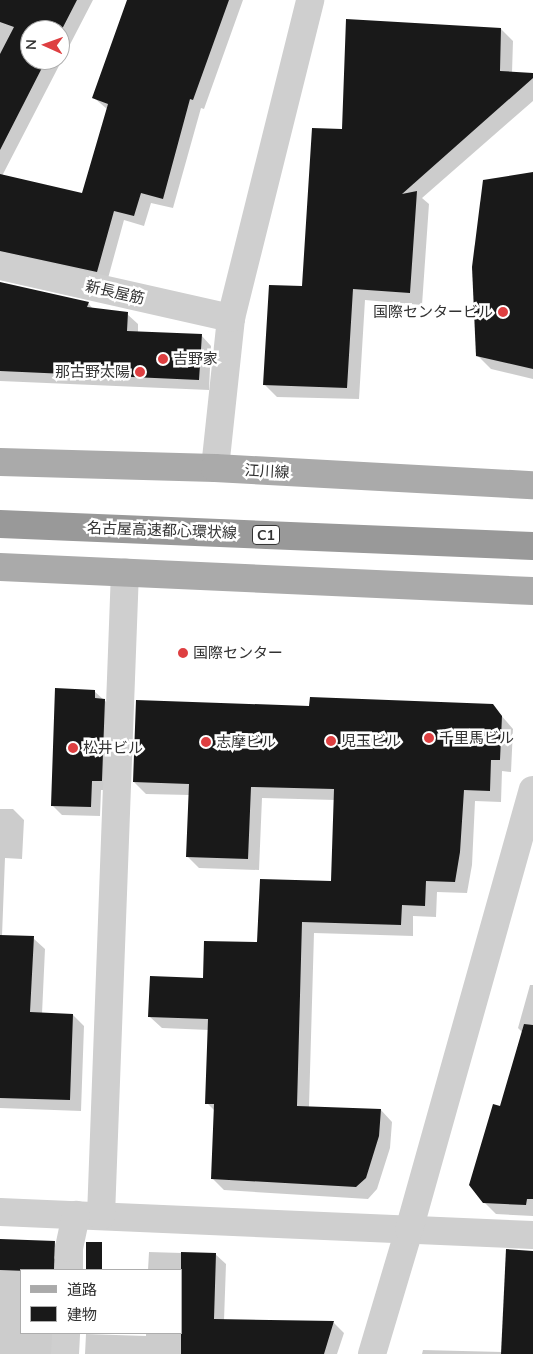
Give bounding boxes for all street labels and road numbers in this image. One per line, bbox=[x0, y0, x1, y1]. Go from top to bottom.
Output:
street label: 新長屋筋 bbox=[84, 276, 146, 308]
street label: 江川線 bbox=[244, 461, 290, 481]
street label: 名古屋高速都心環状線 bbox=[87, 518, 237, 542]
road number: C1 bbox=[251, 524, 281, 546]

